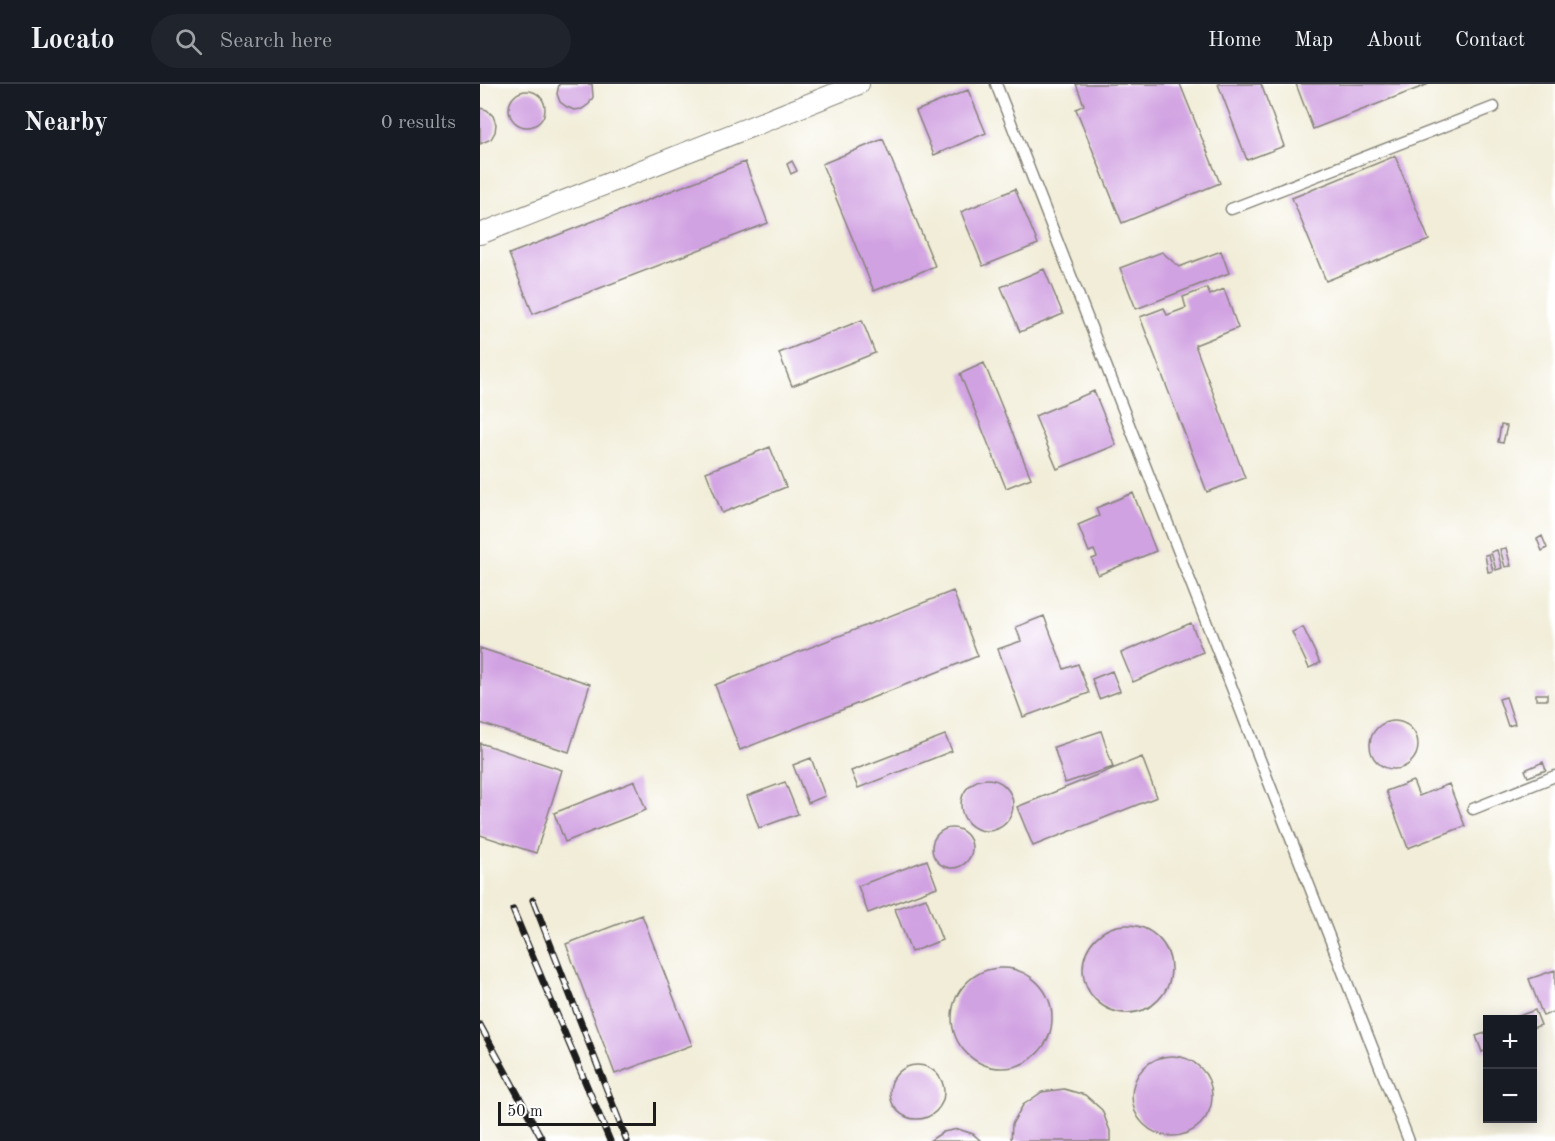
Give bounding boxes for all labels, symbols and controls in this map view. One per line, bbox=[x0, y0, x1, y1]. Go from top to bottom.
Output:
search box bbox=[151, 14, 571, 68]
icon: search bbox=[172, 25, 205, 58]
text: Locato bbox=[30, 27, 115, 55]
text: Search here bbox=[220, 30, 332, 52]
text: Home bbox=[1208, 30, 1261, 51]
text: Map bbox=[1294, 30, 1333, 51]
text: About bbox=[1366, 30, 1422, 51]
text: Contact bbox=[1455, 30, 1525, 51]
text: Nearby bbox=[24, 110, 108, 136]
text: 0 results bbox=[381, 113, 456, 133]
map controls bbox=[1483, 1015, 1537, 1123]
button: + bbox=[1483, 1015, 1537, 1069]
button: − bbox=[1483, 1069, 1537, 1123]
scale bar bbox=[498, 1099, 656, 1126]
text: 50 m bbox=[507, 1104, 543, 1120]

